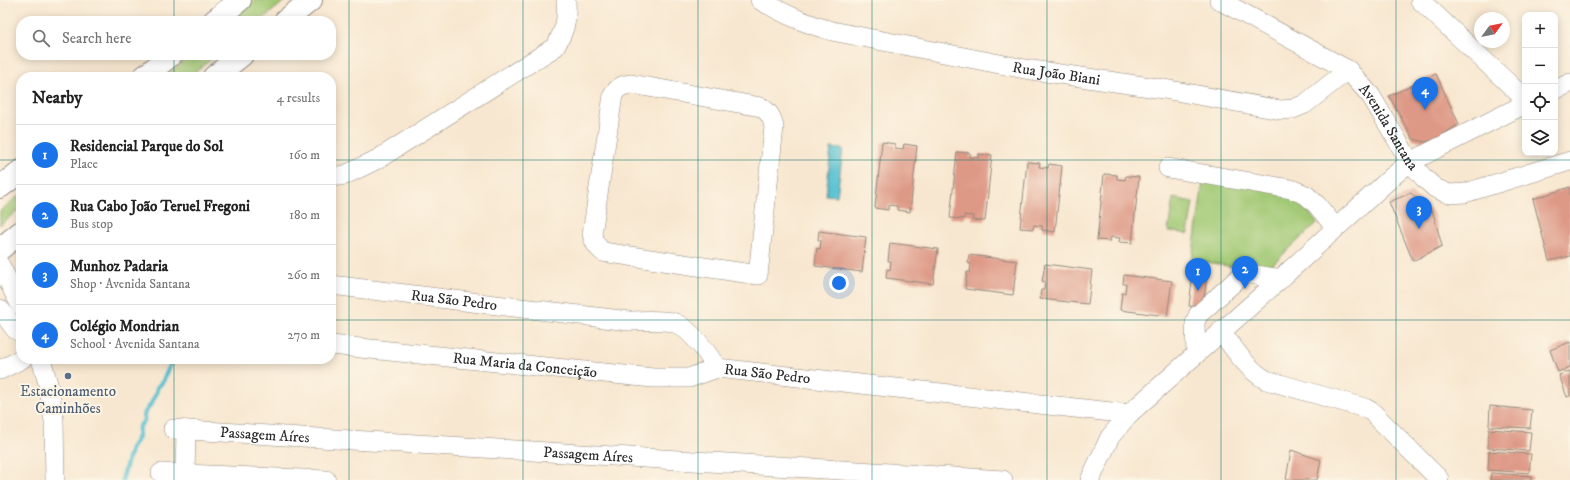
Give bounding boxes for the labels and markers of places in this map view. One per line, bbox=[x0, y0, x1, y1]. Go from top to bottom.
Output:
pin: 4 bbox=[1412, 77, 1438, 110]
pin: 3 bbox=[1406, 196, 1432, 229]
pin: 2 bbox=[1232, 256, 1258, 289]
pin: 1 bbox=[1185, 258, 1211, 291]
marker: Estacionamento Caminhões bbox=[63, 371, 73, 381]
place label: Estacionamento Caminhões bbox=[20, 382, 116, 418]

